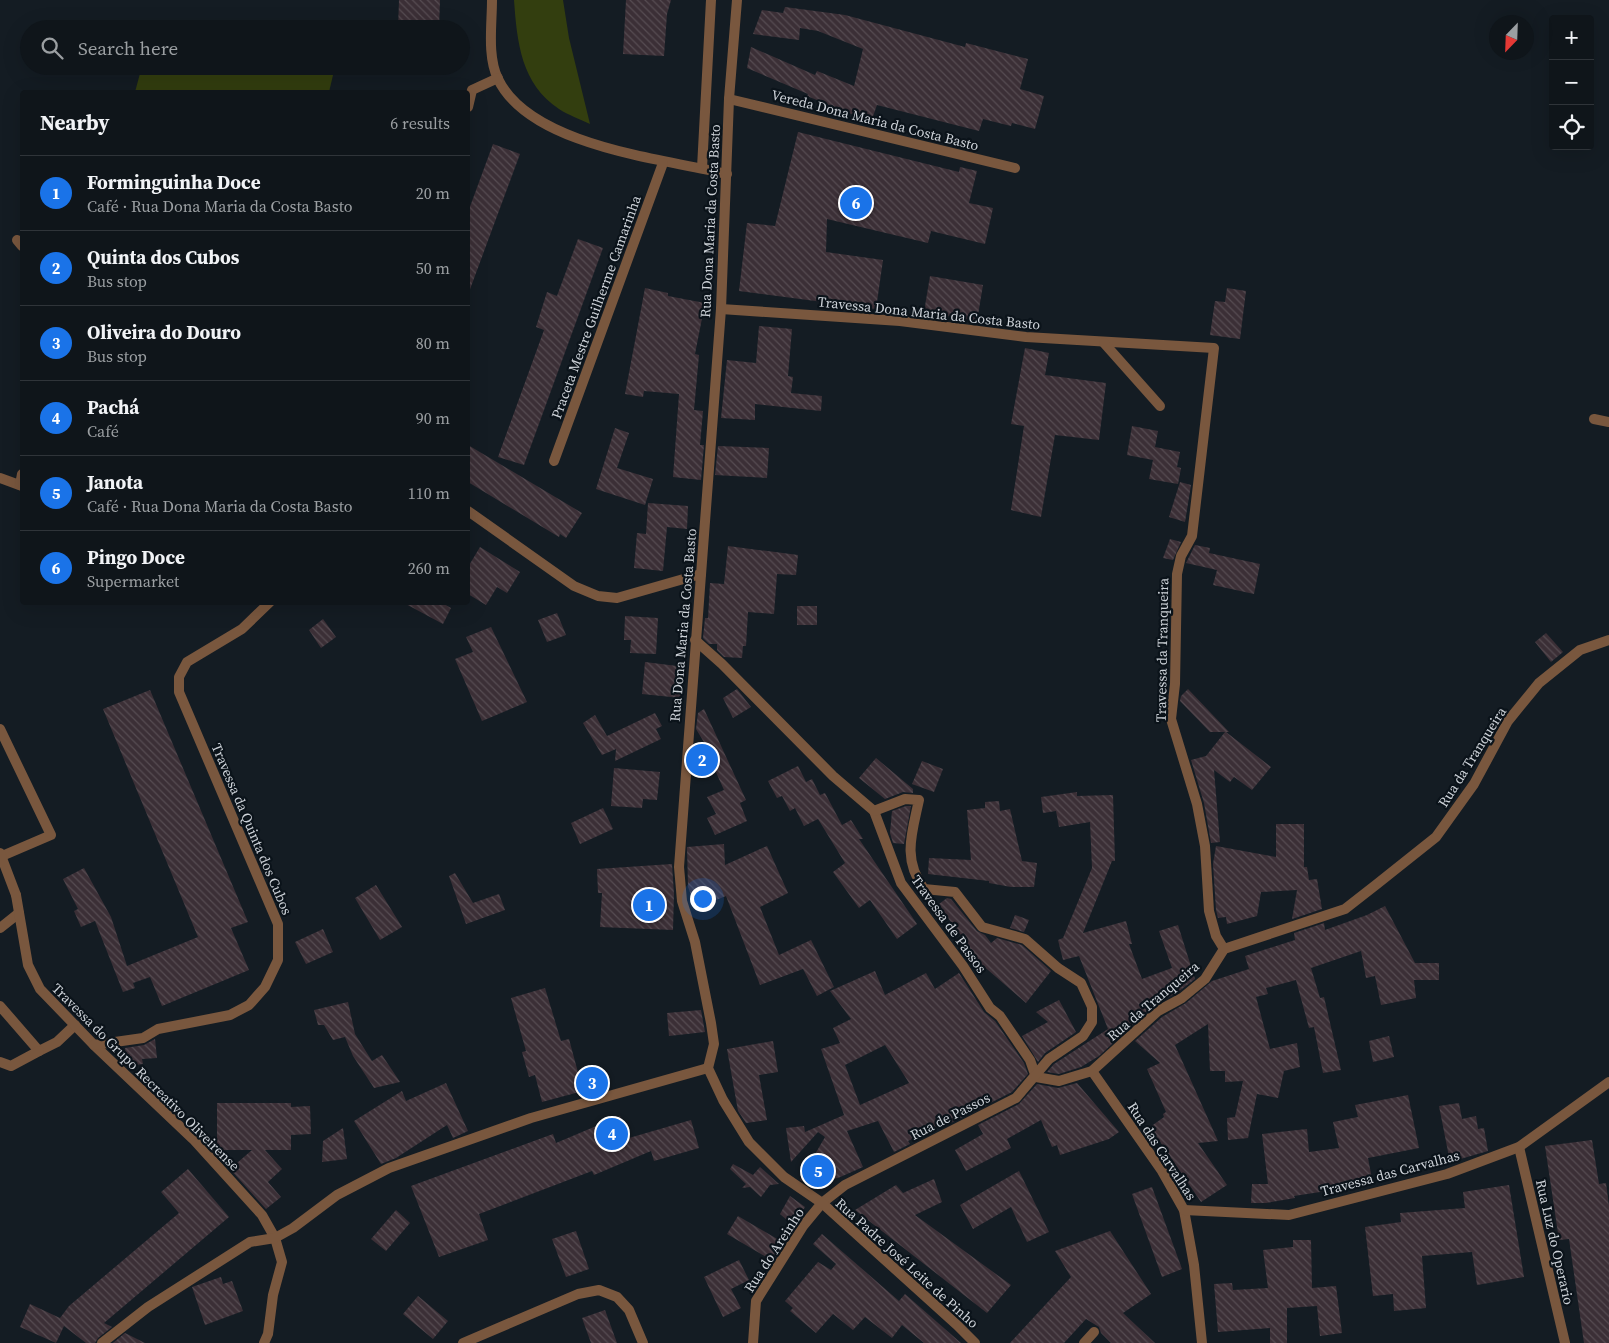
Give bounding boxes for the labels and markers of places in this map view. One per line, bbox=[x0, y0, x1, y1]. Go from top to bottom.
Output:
pin: 6 bbox=[840, 184, 872, 222]
pin: 2 bbox=[686, 741, 718, 779]
pin: 1 bbox=[633, 886, 665, 924]
pin: 3 bbox=[576, 1064, 608, 1102]
pin: 4 bbox=[596, 1115, 628, 1153]
pin: 5 bbox=[802, 1152, 834, 1190]

